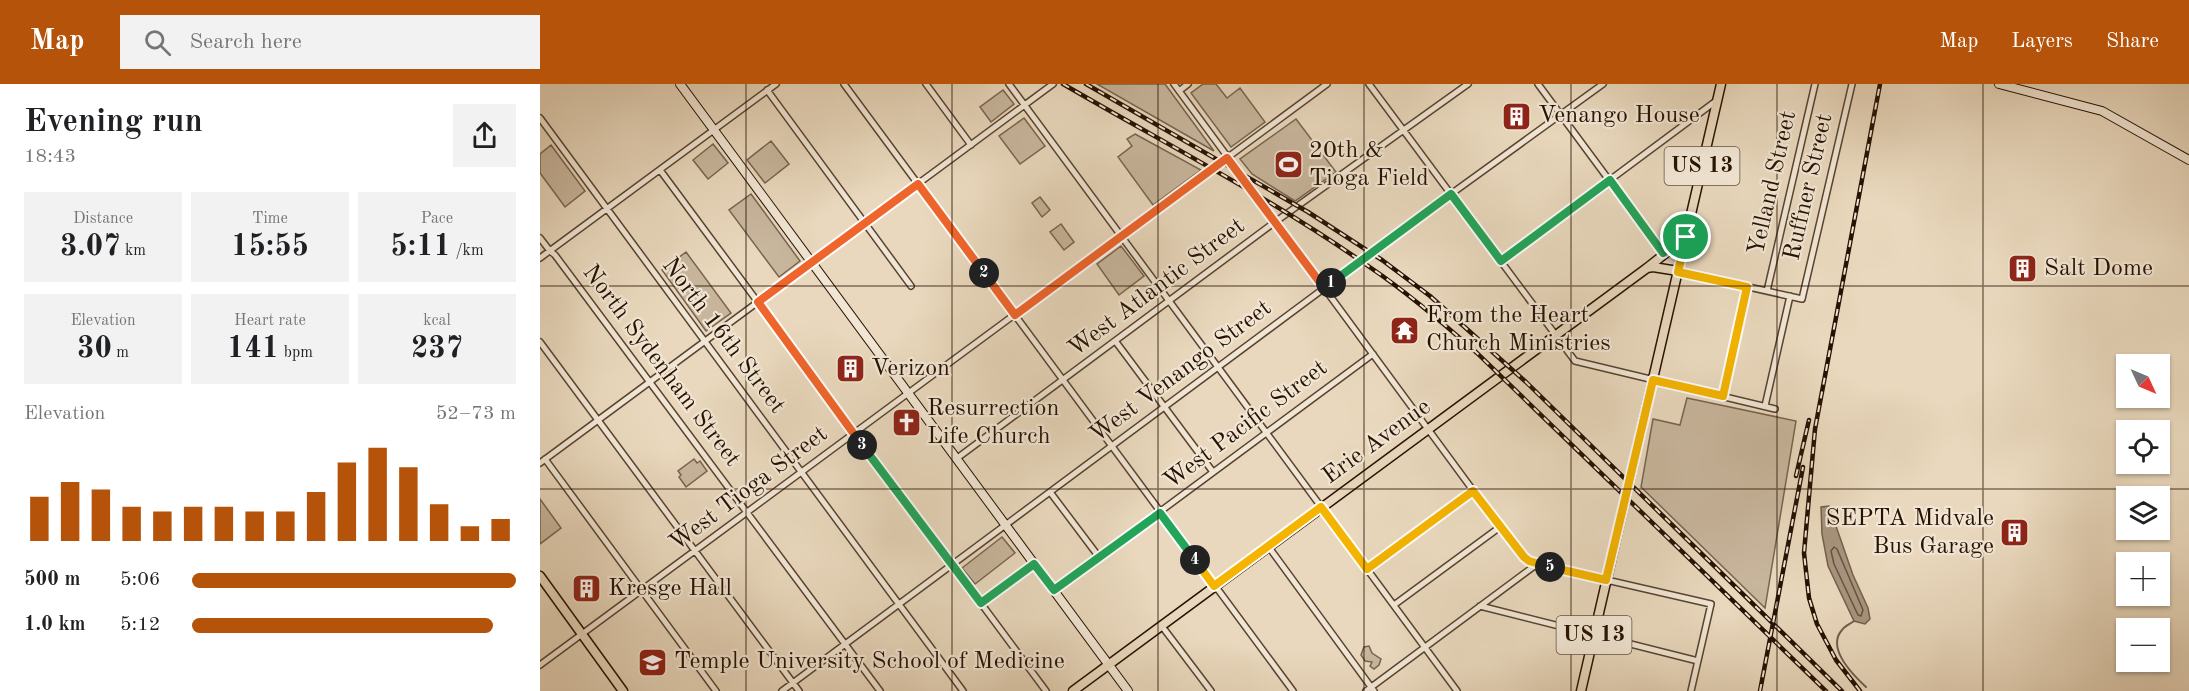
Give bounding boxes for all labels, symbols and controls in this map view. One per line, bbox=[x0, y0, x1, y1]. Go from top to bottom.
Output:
search box bbox=[120, 15, 540, 69]
icon: search bbox=[141, 26, 174, 59]
text: Map bbox=[30, 28, 84, 56]
text: Search here bbox=[189, 31, 302, 53]
text: Map bbox=[1939, 31, 1978, 52]
text: Layers bbox=[2011, 31, 2073, 52]
text: Share bbox=[2106, 31, 2159, 52]
building icon: Venango House bbox=[1501, 100, 1533, 132]
button: share bbox=[453, 104, 516, 167]
place label: Venango House bbox=[1538, 104, 1700, 128]
text: Evening run bbox=[24, 106, 203, 139]
street label: Yelland Street bbox=[1745, 108, 1801, 258]
street label: Ruffner Street bbox=[1780, 111, 1838, 263]
place label: 20th & Tioga Field bbox=[1309, 139, 1429, 191]
text: 18:43 bbox=[24, 147, 76, 167]
road number: US 13 bbox=[1664, 147, 1740, 185]
sports icon: 20th & Tioga Field bbox=[1272, 149, 1304, 181]
text: Distance bbox=[73, 211, 133, 227]
text: Time bbox=[252, 211, 288, 227]
text: Pace bbox=[421, 211, 453, 227]
pin bbox=[1660, 211, 1711, 262]
street label: West Atlantic Street bbox=[1064, 214, 1250, 362]
icon: arrive bbox=[1669, 220, 1702, 253]
text: 3.07 bbox=[60, 232, 121, 262]
text: 15:55 bbox=[231, 232, 309, 262]
text: 5:11 bbox=[390, 232, 451, 262]
text: km bbox=[121, 243, 146, 259]
text: /km bbox=[451, 243, 484, 259]
building icon: Salt Dome bbox=[2007, 253, 2039, 285]
street label: North 16th Street bbox=[657, 254, 789, 418]
place label: Salt Dome bbox=[2044, 257, 2153, 281]
pin: 2 bbox=[969, 258, 999, 288]
street label: North Sydenham Street bbox=[577, 261, 745, 471]
text: 2 bbox=[979, 265, 989, 281]
pin: 1 bbox=[1316, 268, 1346, 298]
text: 1 bbox=[1326, 275, 1336, 291]
street label: West Venango Street bbox=[1086, 296, 1276, 448]
place label: From the Heart Church Ministries bbox=[1426, 304, 1611, 356]
text: Elevation bbox=[70, 313, 136, 329]
text: Heart rate bbox=[234, 313, 306, 329]
text: kcal bbox=[423, 313, 451, 329]
temple icon: From the Heart Church Ministries bbox=[1389, 314, 1421, 346]
text: 30 bbox=[77, 334, 112, 364]
text: 141 bbox=[227, 334, 279, 364]
text: 237 bbox=[411, 334, 463, 364]
text: m bbox=[112, 345, 129, 361]
text: bpm bbox=[279, 345, 313, 361]
building icon: Verizon bbox=[834, 353, 866, 385]
north arrow bbox=[2116, 354, 2170, 408]
map controls bbox=[2116, 354, 2170, 672]
street label: West Pacific Street bbox=[1160, 356, 1332, 494]
place label: Verizon bbox=[871, 357, 950, 381]
street label: Erie Avenue bbox=[1319, 395, 1435, 489]
place label: Resurrection Life Church bbox=[927, 397, 1059, 449]
text: Elevation bbox=[24, 404, 105, 424]
text: 52–73 m bbox=[436, 404, 516, 424]
church icon: Resurrection Life Church bbox=[890, 407, 922, 439]
button: locate bbox=[2116, 420, 2170, 474]
street label: West Tioga Street bbox=[666, 422, 832, 556]
pin: 3 bbox=[847, 430, 877, 460]
text: 3 bbox=[857, 437, 867, 453]
button: layers bbox=[2116, 486, 2170, 540]
place label: SEPTA Midvale Bus Garage bbox=[1826, 507, 1994, 559]
building icon: SEPTA Midvale Bus Garage bbox=[1999, 517, 2031, 549]
pin: 4 bbox=[1180, 545, 1210, 575]
text: 4 bbox=[1190, 552, 1200, 568]
pin: 5 bbox=[1535, 552, 1565, 582]
button: + bbox=[2116, 552, 2170, 606]
text: 5 bbox=[1545, 559, 1555, 575]
text: 500 m bbox=[24, 570, 80, 590]
text: 5:06 bbox=[120, 570, 160, 590]
building icon: Kresge Hall bbox=[571, 573, 603, 605]
place label: Kresge Hall bbox=[608, 577, 732, 601]
text: 1.0 km bbox=[24, 615, 86, 635]
text: 5:12 bbox=[120, 615, 160, 635]
road number: US 13 bbox=[1556, 616, 1632, 654]
button: − bbox=[2116, 618, 2170, 672]
school or university icon: Temple University School of Medicine bbox=[637, 646, 669, 678]
place label: Temple University School of Medicine bbox=[674, 650, 1065, 674]

